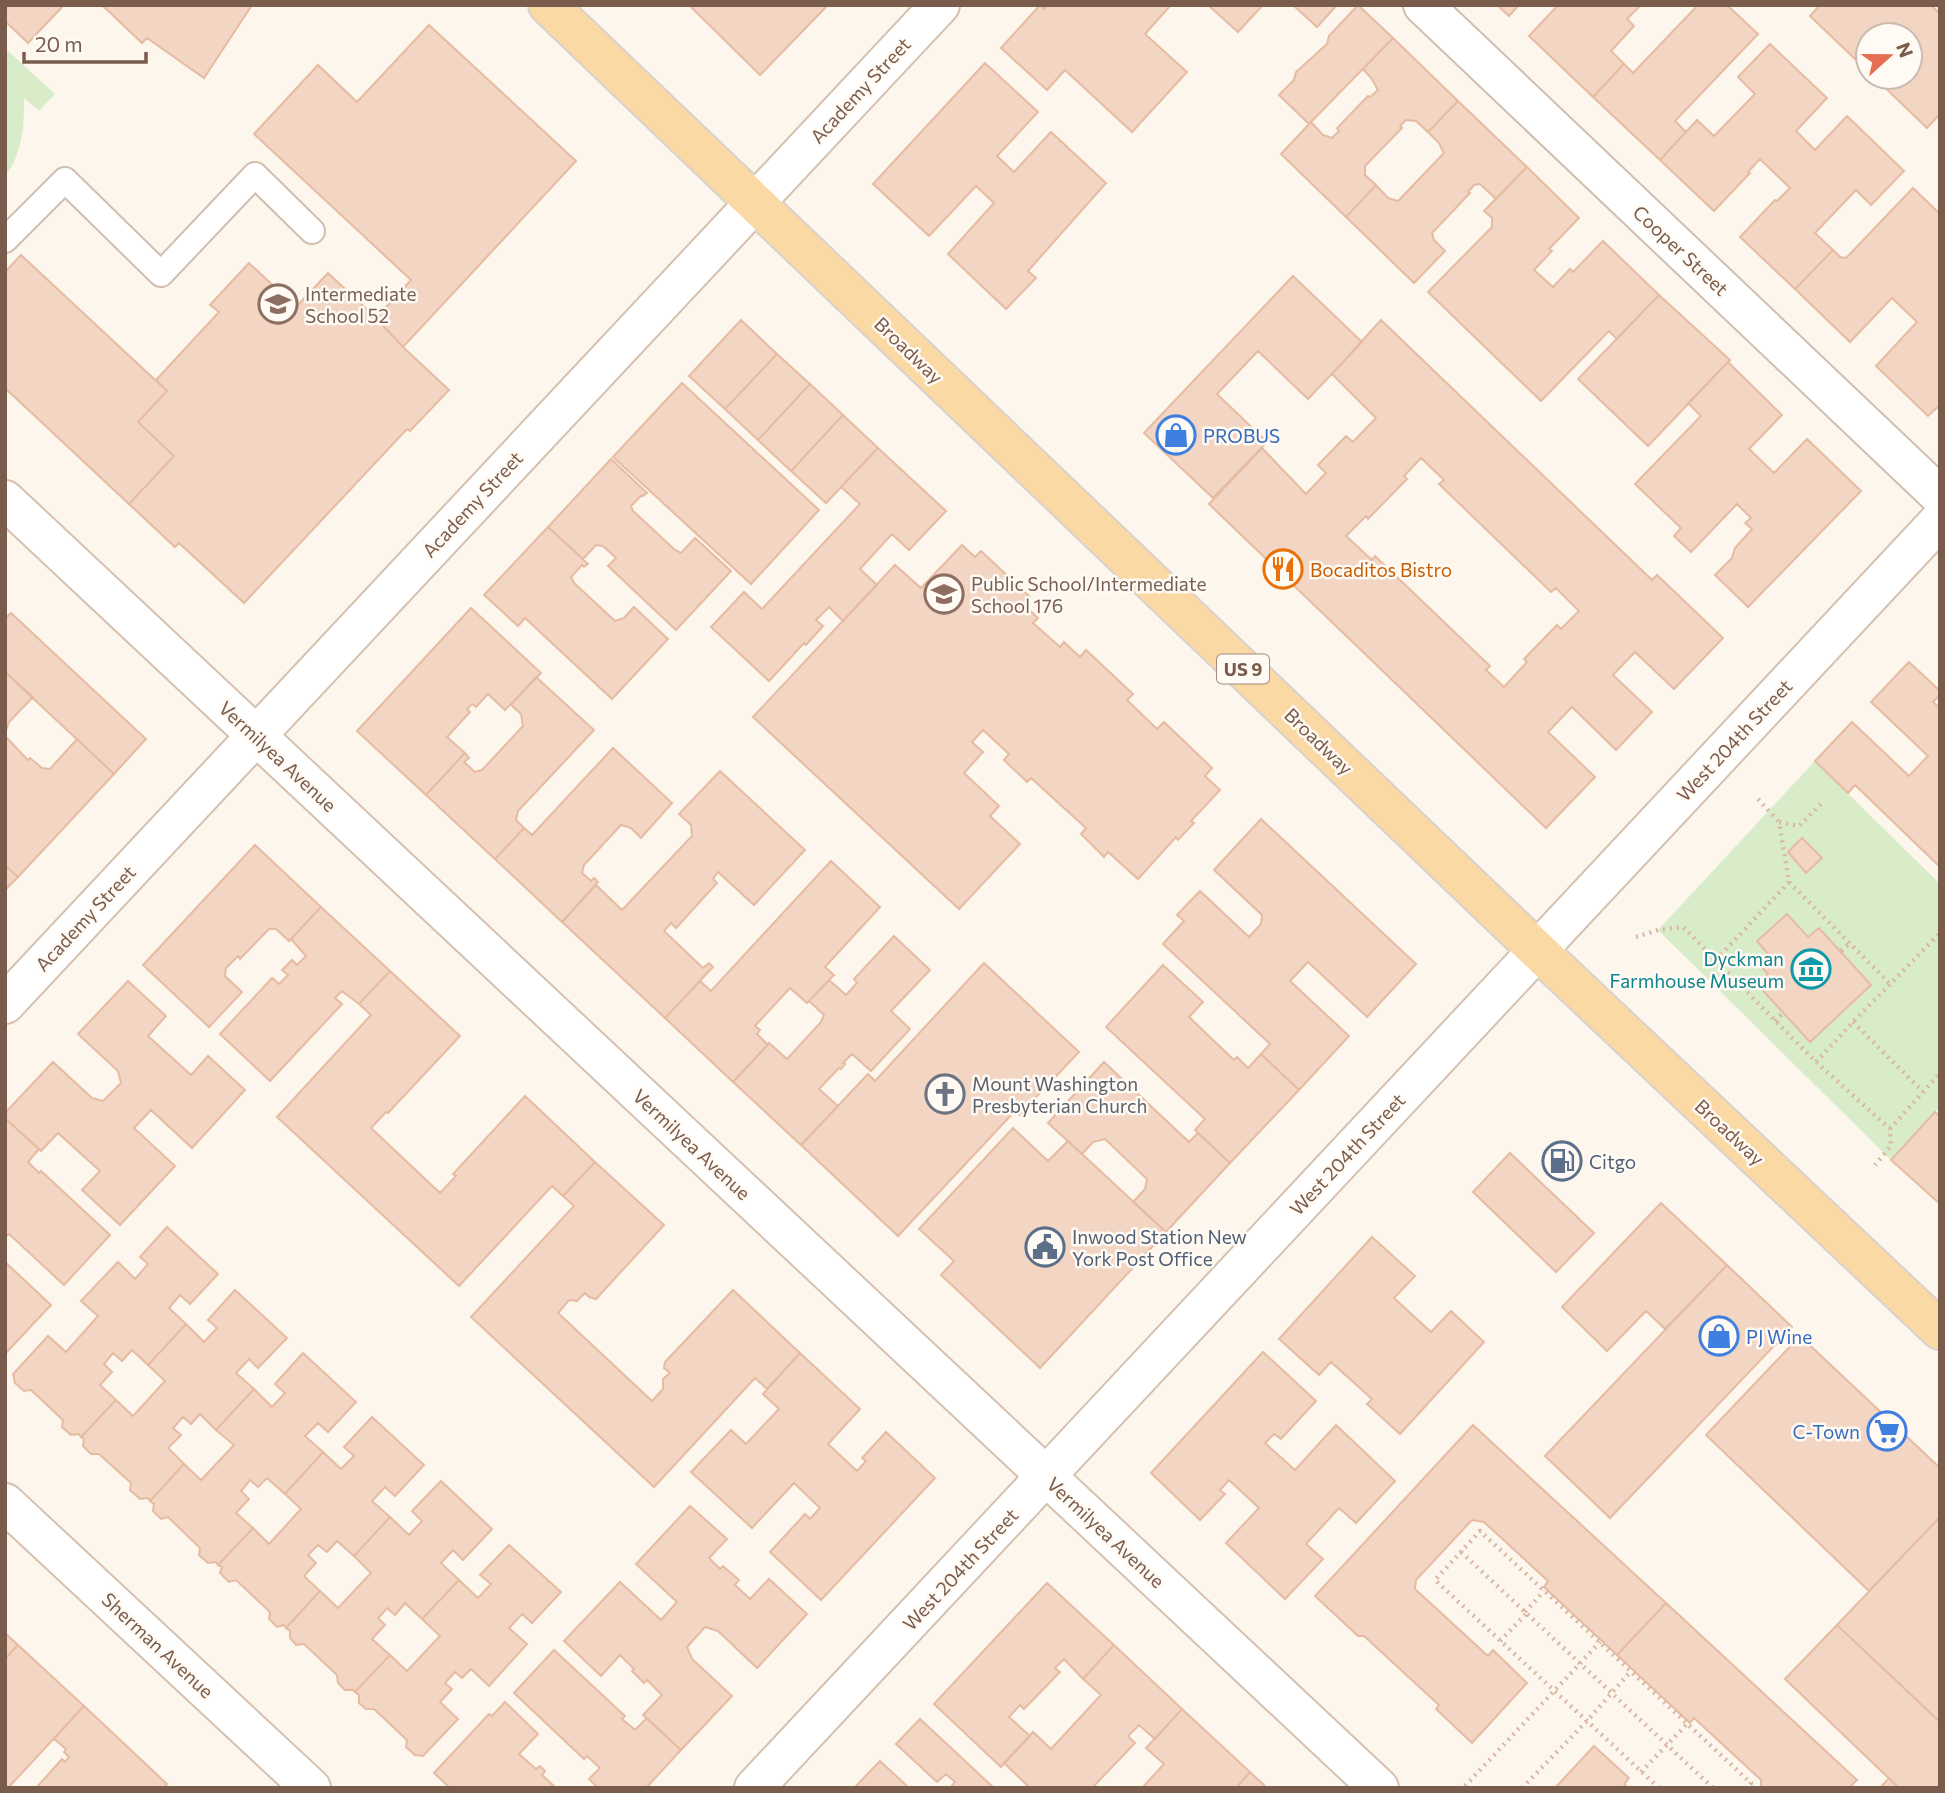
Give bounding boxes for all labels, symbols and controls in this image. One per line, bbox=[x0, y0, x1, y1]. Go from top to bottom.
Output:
scale bar bbox=[24, 21, 147, 65]
north arrow bbox=[1854, 21, 1924, 91]
text: 20 m bbox=[35, 31, 83, 56]
street label: Academy Street bbox=[805, 32, 915, 148]
text: N bbox=[1892, 39, 1919, 61]
street label: Cooper Street bbox=[1629, 200, 1734, 300]
place label: Intermediate School 52 bbox=[305, 282, 417, 327]
school or university icon: Intermediate School 52 bbox=[257, 283, 299, 325]
street label: Broadway bbox=[870, 312, 948, 388]
shop icon: PROBUS bbox=[1155, 414, 1197, 456]
place label: PROBUS bbox=[1203, 424, 1280, 447]
street label: Academy Street bbox=[417, 446, 527, 562]
restaurant icon: Bocaditos Bistro bbox=[1262, 548, 1304, 590]
place label: Bocaditos Bistro bbox=[1310, 558, 1452, 581]
place label: Public School/Intermediate School 176 bbox=[971, 572, 1206, 617]
school or university icon: Public School/Intermediate School 176 bbox=[923, 573, 965, 615]
road number: US 9 bbox=[1217, 654, 1269, 684]
street label: West 204th Street bbox=[1672, 674, 1797, 806]
street label: Vermilyea Avenue bbox=[215, 696, 341, 816]
street label: Broadway bbox=[1280, 703, 1358, 779]
street label: Academy Street bbox=[30, 860, 140, 976]
place label: Dyckman Farmhouse Museum bbox=[1610, 947, 1784, 992]
museum icon: Dyckman Farmhouse Museum bbox=[1790, 948, 1832, 990]
place label: Mount Washington Presbyterian Church bbox=[972, 1072, 1147, 1117]
church icon: Mount Washington Presbyterian Church bbox=[924, 1073, 966, 1115]
street label: Vermilyea Avenue bbox=[629, 1084, 755, 1204]
street label: West 204th Street bbox=[1285, 1088, 1410, 1220]
street label: Broadway bbox=[1691, 1094, 1770, 1170]
fuel station icon: Citgo bbox=[1541, 1140, 1583, 1182]
place label: Citgo bbox=[1589, 1150, 1636, 1173]
place label: Inwood Station New York Post Office bbox=[1072, 1225, 1247, 1270]
public building icon: Inwood Station New York Post Office bbox=[1024, 1226, 1066, 1268]
shop icon: PJ Wine bbox=[1698, 1315, 1740, 1357]
place label: PJ Wine bbox=[1746, 1325, 1812, 1348]
supermarket icon: C-Town bbox=[1866, 1410, 1908, 1452]
place label: C-Town bbox=[1793, 1420, 1860, 1443]
street label: Vermilyea Avenue bbox=[1043, 1472, 1169, 1592]
street label: West 204th Street bbox=[898, 1503, 1023, 1635]
street label: Sherman Avenue bbox=[97, 1587, 219, 1703]

